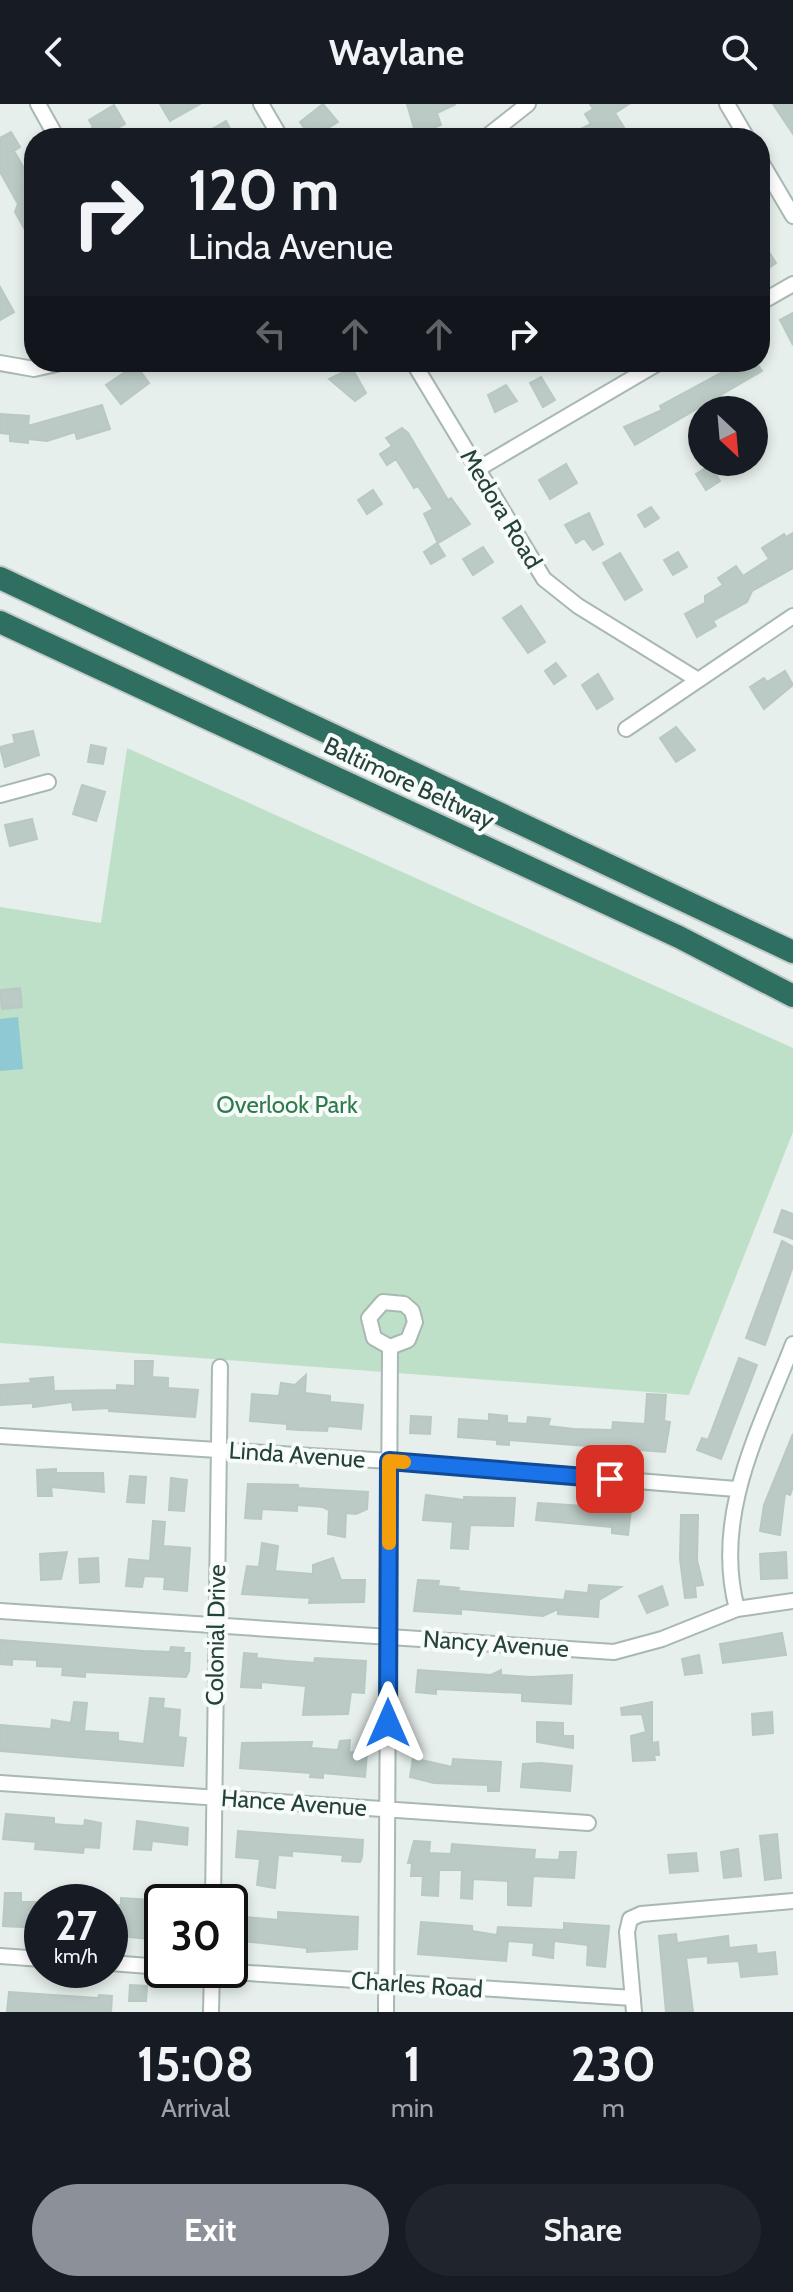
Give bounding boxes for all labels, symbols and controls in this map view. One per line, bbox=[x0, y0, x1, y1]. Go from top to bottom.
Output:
icon: back bbox=[32, 30, 76, 74]
text: Waylane bbox=[329, 30, 464, 74]
icon: search bbox=[717, 30, 761, 74]
text: 120 m bbox=[188, 156, 339, 224]
icon: right bbox=[56, 160, 160, 264]
text: Linda Avenue bbox=[188, 224, 393, 268]
icon: left bbox=[249, 312, 293, 356]
icon: ahead bbox=[333, 312, 377, 356]
icon: ahead bbox=[417, 312, 461, 356]
icon: right bbox=[501, 312, 545, 356]
north arrow bbox=[688, 396, 768, 476]
map controls bbox=[688, 396, 768, 476]
street label: Medora Road bbox=[454, 444, 548, 574]
street label: Baltimore Beltway bbox=[319, 730, 499, 835]
park label: Overlook Park bbox=[216, 1090, 358, 1119]
street label: Linda Avenue bbox=[228, 1435, 366, 1474]
pin bbox=[576, 1445, 644, 1513]
icon: arrive bbox=[588, 1457, 632, 1501]
street label: Colonial Drive bbox=[200, 1564, 231, 1706]
street label: Nancy Avenue bbox=[422, 1624, 570, 1663]
position arrow bbox=[346, 1681, 430, 1765]
street label: Hance Avenue bbox=[220, 1783, 368, 1822]
speed limit sign: 30 bbox=[144, 1884, 248, 1988]
text: 27 bbox=[55, 1901, 97, 1950]
text: km/h bbox=[54, 1944, 98, 1968]
street label: Charles Road bbox=[350, 1965, 484, 2004]
text: 15:08 bbox=[137, 2035, 254, 2093]
text: 1 bbox=[404, 2035, 421, 2093]
text: 230 bbox=[571, 2035, 656, 2093]
text: Arrival bbox=[161, 2092, 230, 2124]
text: min bbox=[391, 2092, 434, 2124]
text: m bbox=[602, 2092, 625, 2124]
button: Exit bbox=[32, 2184, 389, 2276]
button: Share bbox=[405, 2184, 761, 2276]

